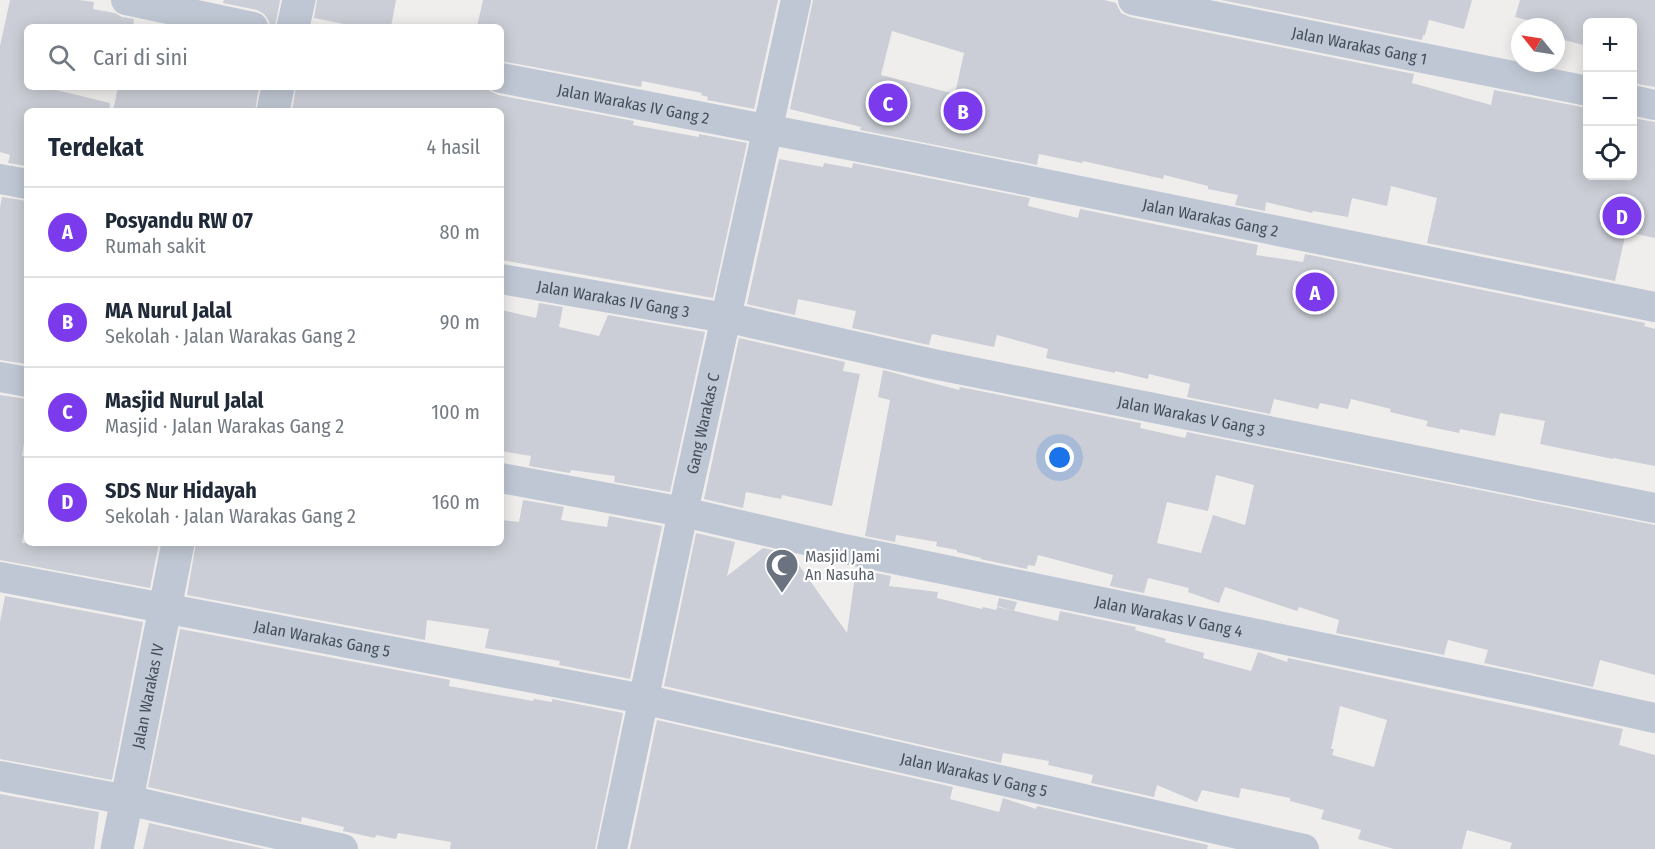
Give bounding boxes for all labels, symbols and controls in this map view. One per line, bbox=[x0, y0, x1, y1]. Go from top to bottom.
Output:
north arrow bbox=[1511, 18, 1565, 72]
map controls bbox=[1583, 18, 1637, 180]
button: + bbox=[1583, 18, 1637, 72]
street label: Jalan Warakas Gang 1 bbox=[1290, 23, 1429, 69]
search box bbox=[24, 24, 504, 90]
icon: search bbox=[45, 41, 78, 74]
text: Cari di sini bbox=[93, 44, 188, 71]
button: − bbox=[1583, 72, 1637, 126]
street label: Jalan Warakas IV Gang 2 bbox=[556, 80, 711, 128]
pin: C bbox=[868, 80, 908, 126]
pin: B bbox=[944, 88, 982, 134]
button: locate bbox=[1583, 126, 1637, 180]
text: Terdekat bbox=[48, 132, 144, 163]
text: 4 hasil bbox=[427, 135, 480, 159]
pin: D bbox=[1602, 194, 1642, 238]
street label: Jalan Warakas Gang 2 bbox=[1141, 195, 1280, 241]
text: Posyandu RW 07 bbox=[105, 207, 253, 234]
text: A bbox=[62, 220, 73, 244]
text: 80 m bbox=[440, 220, 480, 244]
text: Rumah sakit bbox=[105, 234, 206, 258]
pin: A bbox=[1296, 270, 1334, 314]
street label: Jalan Warakas IV Gang 3 bbox=[536, 276, 691, 322]
text: MA Nurul Jalal bbox=[105, 297, 232, 324]
text: B bbox=[62, 310, 73, 334]
text: 90 m bbox=[440, 310, 480, 334]
text: Sekolah · Jalan Warakas Gang 2 bbox=[105, 324, 356, 348]
street label: Gang Warakas C bbox=[683, 371, 723, 476]
text: Masjid Nurul Jalal bbox=[105, 387, 264, 414]
street label: Jalan Warakas V Gang 3 bbox=[1116, 392, 1267, 440]
text: C bbox=[62, 400, 73, 424]
text: 100 m bbox=[431, 400, 480, 424]
text: Masjid · Jalan Warakas Gang 2 bbox=[105, 414, 344, 438]
your location bbox=[1045, 443, 1074, 472]
text: SDS Nur Hidayah bbox=[105, 477, 257, 504]
text: D bbox=[62, 490, 73, 514]
text: 160 m bbox=[432, 490, 480, 514]
text: Sekolah · Jalan Warakas Gang 2 bbox=[105, 504, 356, 528]
mosque icon: Masjid Jami An Nasuha bbox=[764, 547, 800, 594]
place label: Masjid Jami An Nasuha bbox=[805, 547, 880, 584]
street label: Jalan Warakas V Gang 4 bbox=[1093, 592, 1245, 641]
street label: Jalan Warakas Gang 5 bbox=[252, 616, 392, 661]
street label: Jalan Warakas IV bbox=[128, 641, 168, 750]
street label: Jalan Warakas V Gang 5 bbox=[899, 749, 1049, 801]

